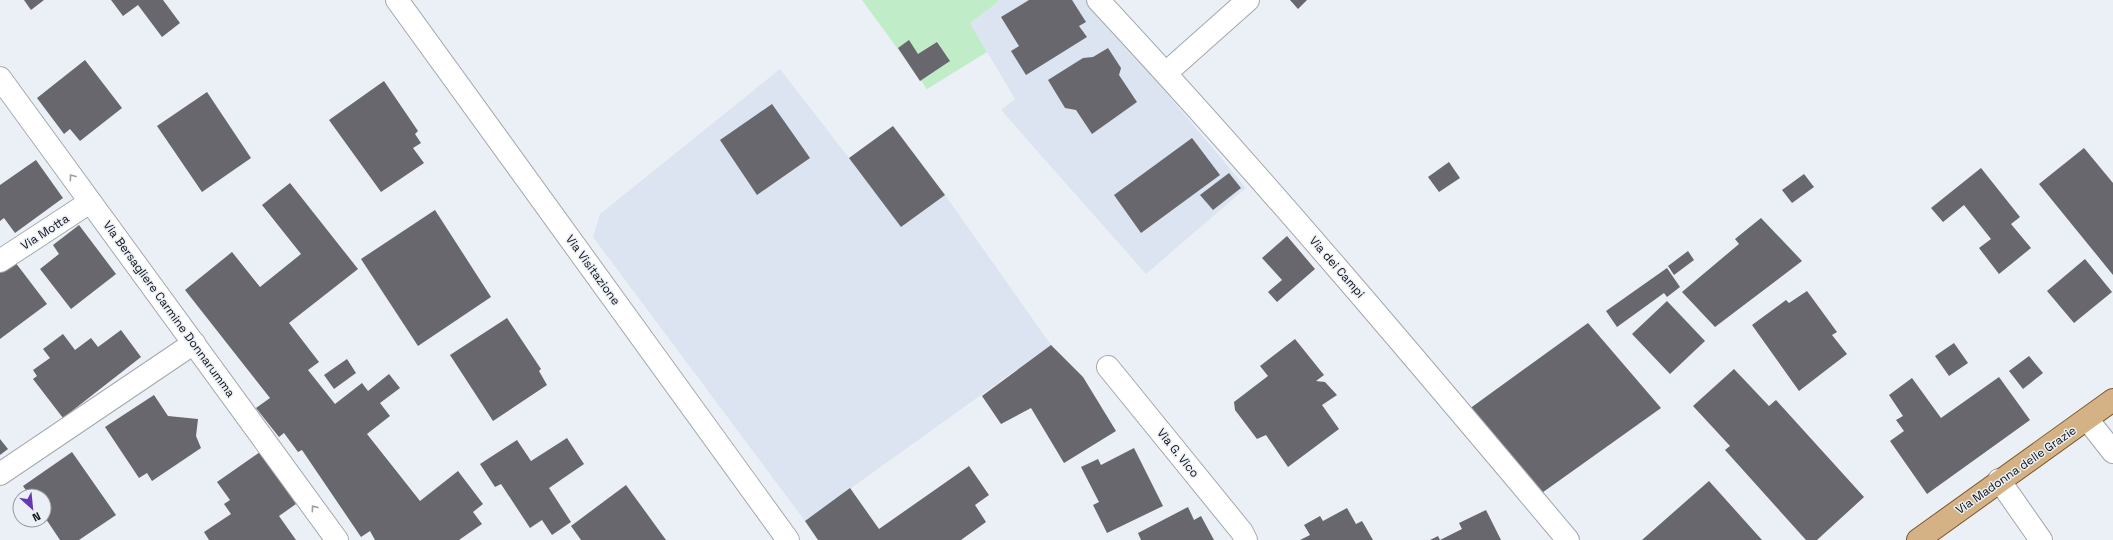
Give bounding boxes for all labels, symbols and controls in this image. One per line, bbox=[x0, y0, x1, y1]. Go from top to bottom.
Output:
one-way arrow bbox=[70, 175, 77, 182]
street label: Via Motta bbox=[18, 210, 72, 254]
street label: Via Bersagliere Carmine Donnarumma bbox=[100, 218, 239, 400]
street label: Via Visitazione bbox=[562, 232, 624, 308]
street label: Via dei Campi bbox=[1306, 233, 1368, 301]
street label: Via Madonna delle Grazie bbox=[1953, 422, 2079, 518]
street label: Via G. Vico bbox=[1153, 425, 1203, 481]
north arrow bbox=[12, 488, 52, 528]
one-way arrow bbox=[312, 506, 319, 513]
text: N bbox=[30, 509, 43, 525]

